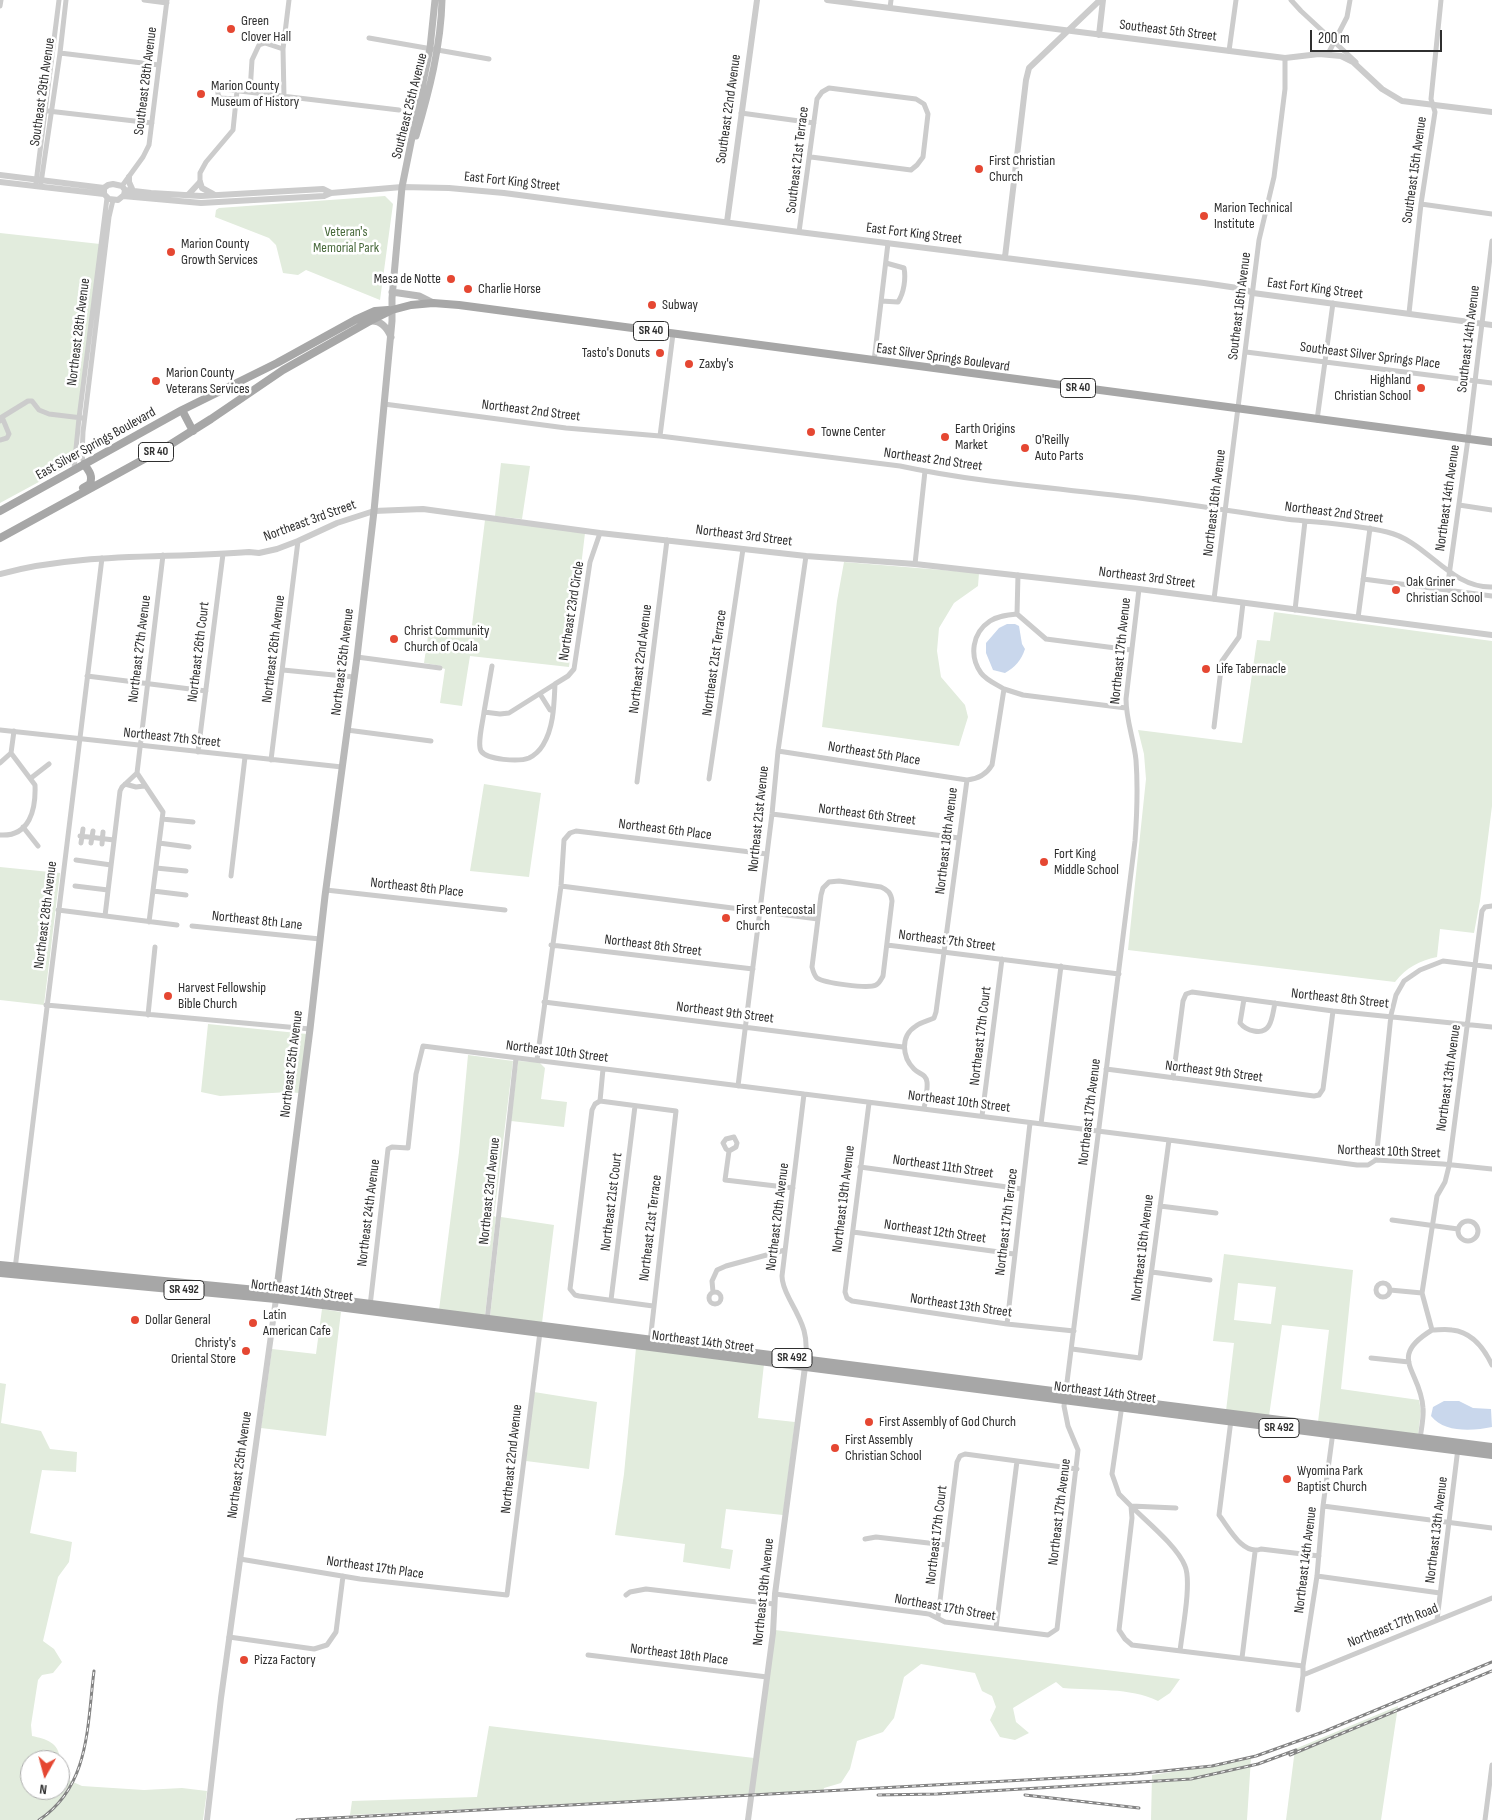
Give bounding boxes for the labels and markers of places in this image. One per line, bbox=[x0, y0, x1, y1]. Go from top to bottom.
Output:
place label: Green Clover Hall bbox=[241, 13, 291, 46]
marker: Green Clover Hall bbox=[225, 23, 237, 35]
place label: Marion County Museum of History bbox=[211, 78, 299, 110]
marker: Marion County Museum of History bbox=[195, 88, 207, 100]
place label: First Christian Church bbox=[989, 153, 1055, 186]
marker: First Christian Church bbox=[973, 163, 985, 175]
place label: Marion Technical Institute bbox=[1214, 200, 1292, 232]
marker: Marion Technical Institute bbox=[1198, 210, 1210, 222]
place label: Marion County Growth Services bbox=[181, 236, 258, 268]
marker: Marion County Growth Services bbox=[165, 246, 177, 258]
place label: Mesa de Notte bbox=[374, 271, 441, 287]
marker: Mesa de Notte bbox=[445, 273, 457, 285]
place label: Charlie Horse bbox=[478, 281, 541, 297]
marker: Charlie Horse bbox=[462, 283, 474, 295]
place label: Subway bbox=[662, 297, 698, 313]
marker: Subway bbox=[646, 299, 658, 311]
place label: Tasto's Donuts bbox=[582, 345, 650, 361]
marker: Tasto's Donuts bbox=[654, 347, 666, 359]
place label: Zaxby's bbox=[699, 356, 734, 372]
marker: Zaxby's bbox=[683, 358, 695, 370]
place label: Marion County Veterans Services bbox=[166, 365, 250, 398]
place label: Highland Christian School bbox=[1334, 372, 1411, 404]
marker: Marion County Veterans Services bbox=[150, 375, 162, 387]
marker: Highland Christian School bbox=[1415, 382, 1427, 394]
place label: Earth Origins Market bbox=[955, 421, 1015, 454]
place label: Towne Center bbox=[821, 424, 885, 440]
marker: Towne Center bbox=[805, 426, 817, 438]
marker: Earth Origins Market bbox=[939, 431, 951, 443]
place label: O'Reilly Auto Parts bbox=[1035, 432, 1084, 464]
marker: O'Reilly Auto Parts bbox=[1019, 442, 1031, 454]
place label: Oak Griner Christian School bbox=[1406, 574, 1483, 606]
marker: Oak Griner Christian School bbox=[1390, 584, 1402, 596]
place label: Christ Community Church of Ocala bbox=[404, 623, 490, 656]
marker: Christ Community Church of Ocala bbox=[388, 633, 400, 645]
place label: Life Tabernacle bbox=[1216, 661, 1286, 677]
marker: Life Tabernacle bbox=[1200, 663, 1212, 675]
place label: Fort King Middle School bbox=[1054, 846, 1119, 879]
marker: Fort King Middle School bbox=[1038, 856, 1050, 868]
place label: First Pentecostal Church bbox=[736, 902, 815, 934]
marker: First Pentecostal Church bbox=[720, 912, 732, 924]
place label: Harvest Fellowship Bible Church bbox=[178, 980, 266, 1012]
marker: Harvest Fellowship Bible Church bbox=[162, 990, 174, 1002]
place label: Latin American Cafe bbox=[263, 1307, 331, 1340]
place label: Dollar General bbox=[145, 1312, 211, 1328]
marker: Dollar General bbox=[129, 1314, 141, 1326]
marker: Latin American Cafe bbox=[247, 1317, 259, 1329]
place label: Christy's Oriental Store bbox=[171, 1335, 236, 1368]
marker: Christy's Oriental Store bbox=[240, 1345, 252, 1357]
place label: First Assembly of God Church bbox=[879, 1414, 1016, 1430]
marker: First Assembly of God Church bbox=[863, 1416, 875, 1428]
place label: First Assembly Christian School bbox=[845, 1432, 922, 1464]
marker: First Assembly Christian School bbox=[829, 1442, 841, 1454]
place label: Wyomina Park Baptist Church bbox=[1297, 1463, 1367, 1495]
marker: Wyomina Park Baptist Church bbox=[1281, 1473, 1293, 1485]
place label: Pizza Factory bbox=[254, 1652, 316, 1668]
marker: Pizza Factory bbox=[238, 1654, 250, 1666]

